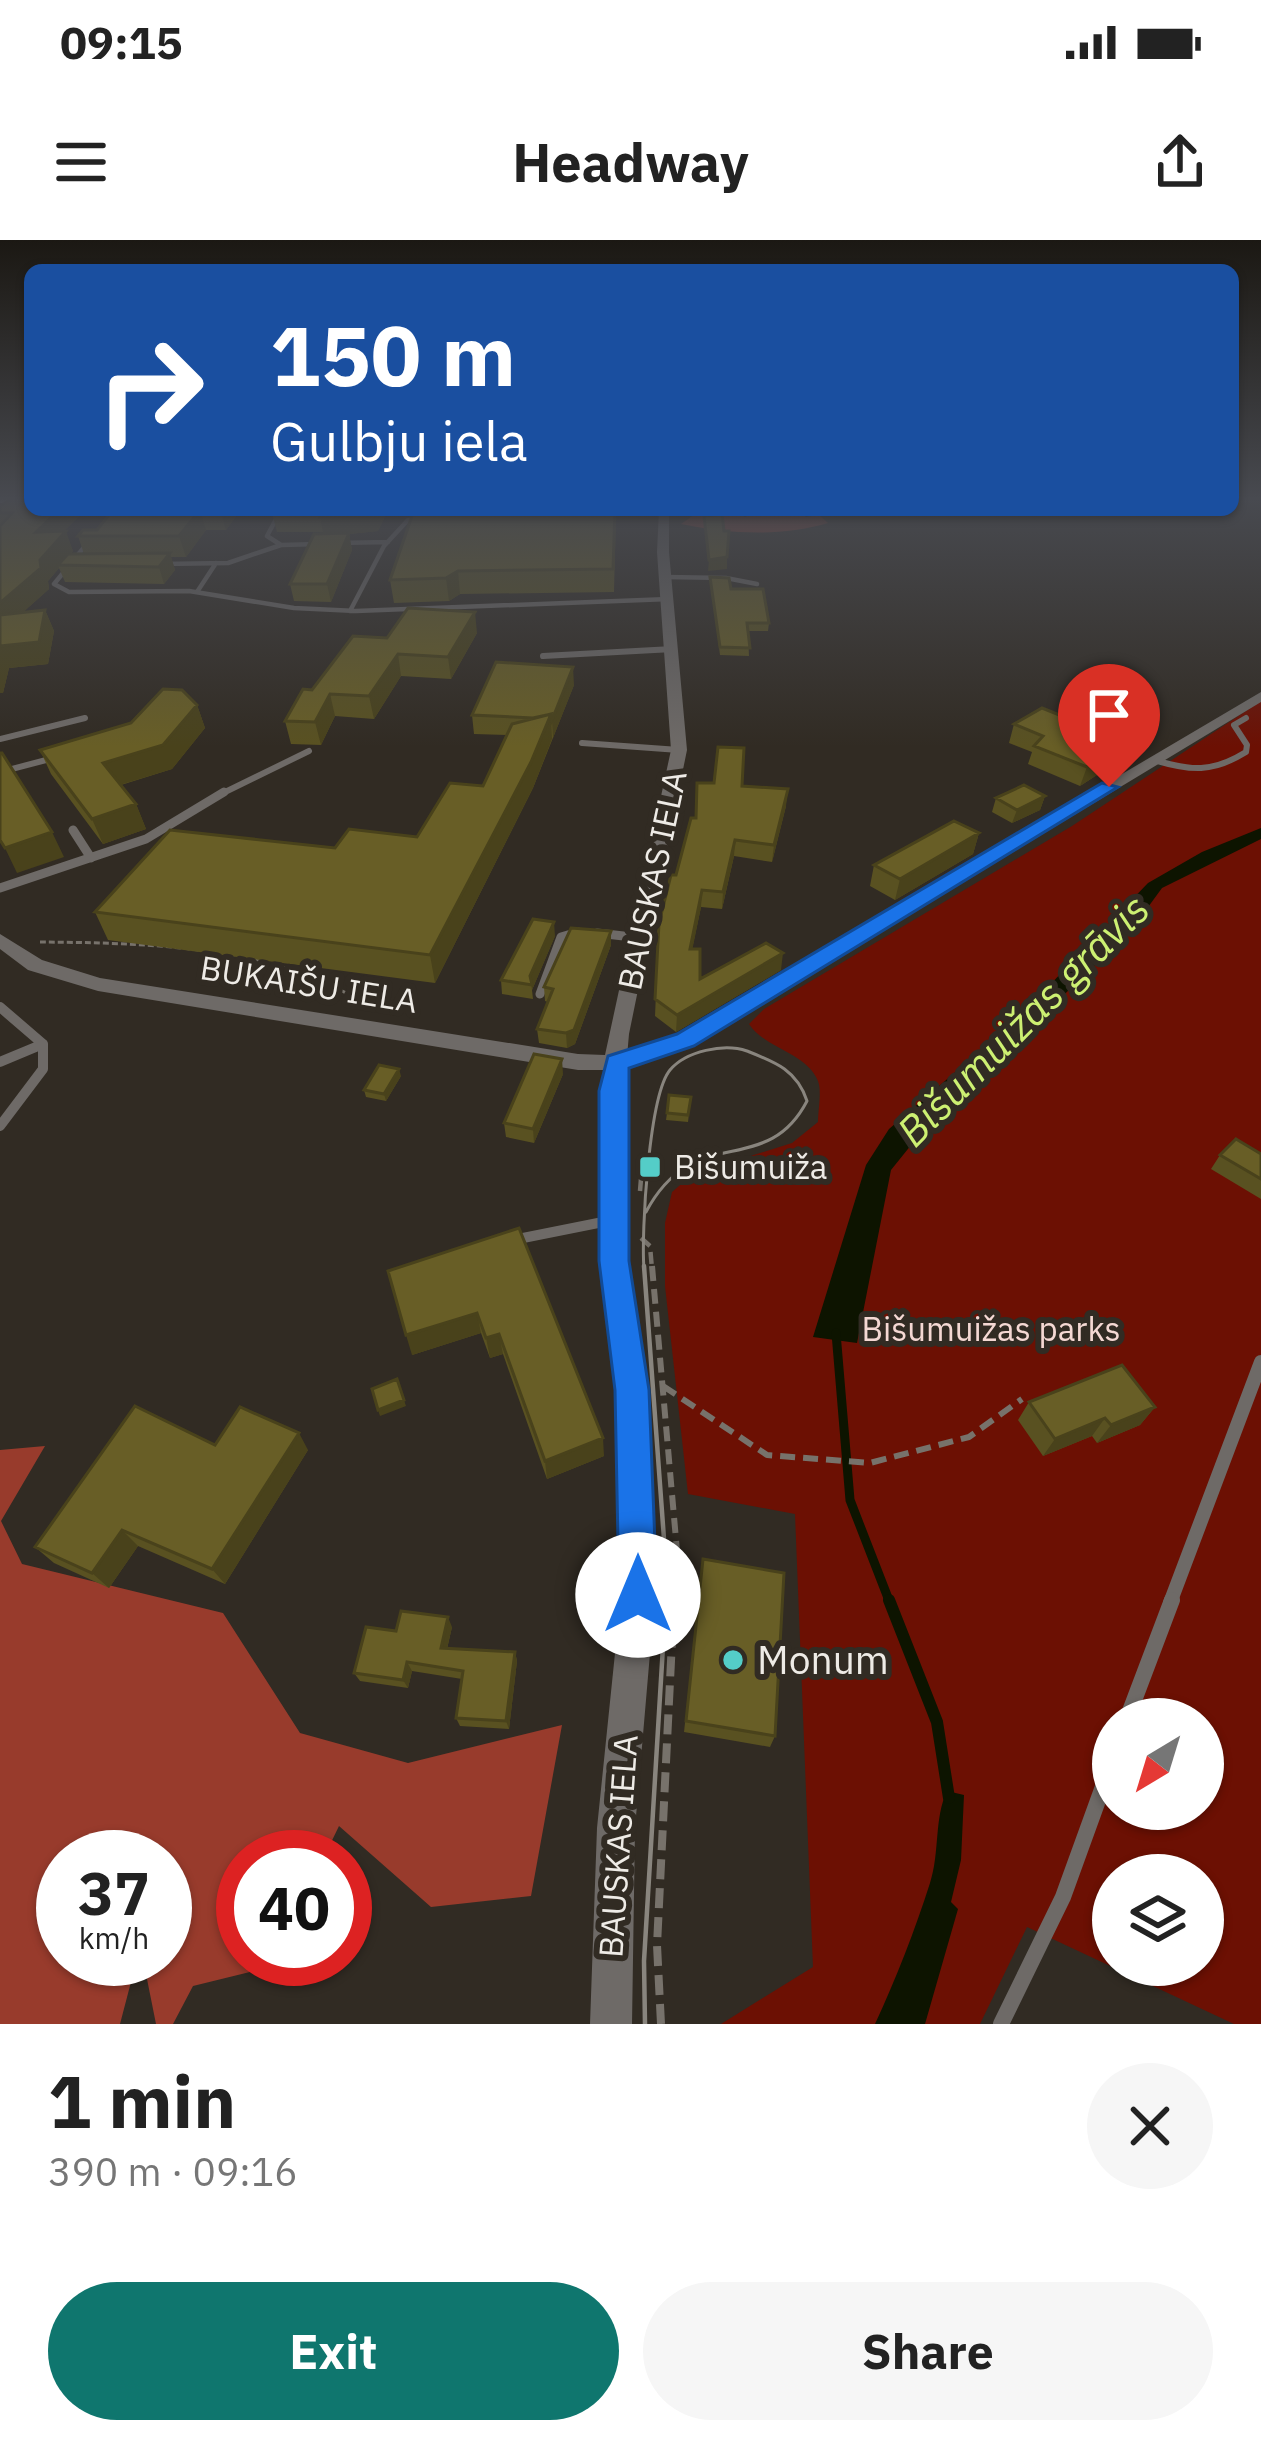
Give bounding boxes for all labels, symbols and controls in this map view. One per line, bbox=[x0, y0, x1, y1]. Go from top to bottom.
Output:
text: 09:15 bbox=[60, 13, 183, 71]
text: Headway bbox=[512, 127, 749, 197]
icon: menu bbox=[48, 129, 114, 195]
icon: share bbox=[1147, 129, 1213, 195]
text: 150 m bbox=[270, 300, 516, 409]
icon: right bbox=[72, 312, 228, 468]
text: Gulbju iela bbox=[270, 406, 528, 476]
pin bbox=[1058, 664, 1160, 787]
icon: arrive bbox=[1076, 682, 1142, 748]
street label: BAUSKAS IELA bbox=[607, 766, 696, 994]
water label: Bišumuižas grāvis bbox=[885, 882, 1161, 1158]
street label: BUKAIŠU IELA bbox=[197, 945, 421, 1022]
place label: Bišumuiža bbox=[674, 1145, 827, 1188]
marker: Bišumuiža bbox=[637, 1154, 663, 1180]
park label: Bišumuižas parks bbox=[861, 1307, 1121, 1350]
position arrow bbox=[575, 1532, 701, 1658]
place label: Monum bbox=[757, 1634, 889, 1685]
marker: Monum bbox=[720, 1647, 746, 1673]
north arrow bbox=[1092, 1698, 1224, 1830]
map controls bbox=[1092, 1698, 1224, 1986]
street label: BAUSKAS IELA bbox=[588, 1733, 647, 1959]
speed limit sign: 40 bbox=[216, 1830, 372, 1986]
text: 37 bbox=[78, 1853, 150, 1932]
button: layers bbox=[1092, 1854, 1224, 1986]
text: km/h bbox=[79, 1918, 149, 1957]
text: 1 min bbox=[48, 2054, 236, 2148]
button: close bbox=[1087, 2063, 1213, 2189]
text: 390 m · 09:16 bbox=[48, 2146, 298, 2197]
button: Exit bbox=[48, 2282, 619, 2420]
button: Share bbox=[643, 2282, 1213, 2420]

